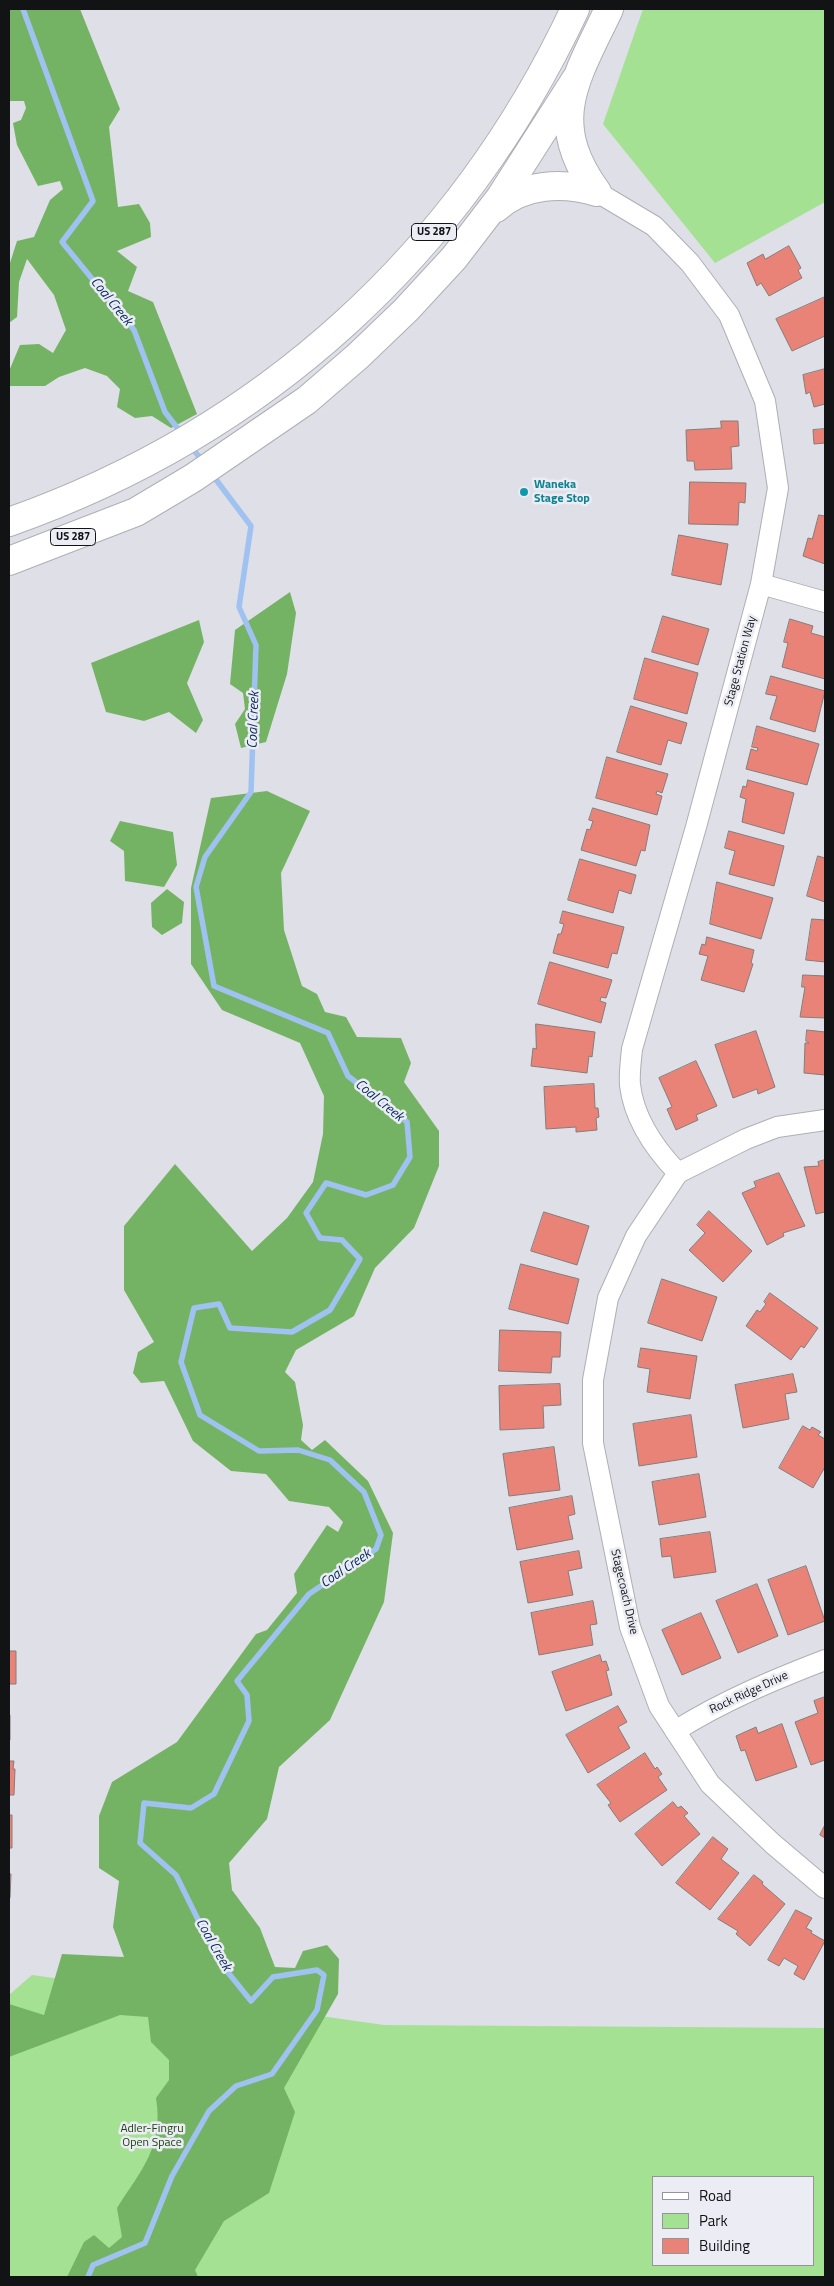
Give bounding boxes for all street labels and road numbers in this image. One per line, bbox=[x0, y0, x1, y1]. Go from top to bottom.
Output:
road number: US 287 bbox=[412, 223, 456, 240]
road number: US 287 bbox=[50, 528, 96, 546]
street label: Stage Station Way bbox=[722, 614, 760, 708]
street label: Stagecoach Drive bbox=[607, 1548, 641, 1636]
street label: Rock Ridge Drive bbox=[708, 1669, 790, 1717]

